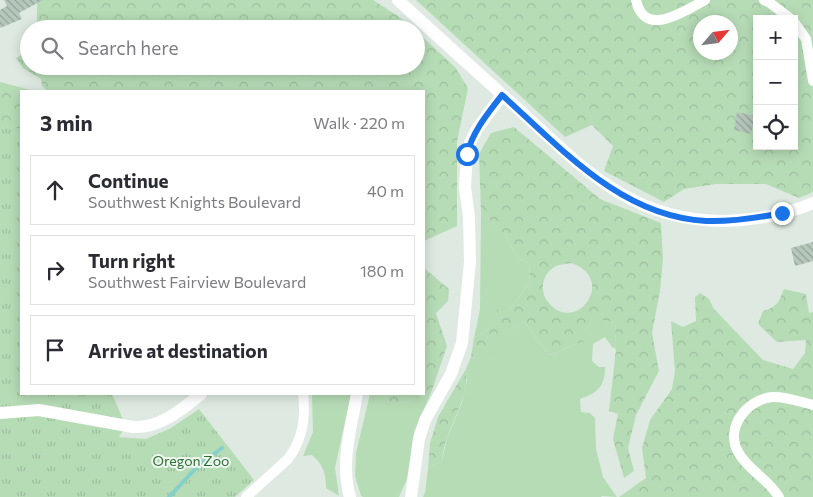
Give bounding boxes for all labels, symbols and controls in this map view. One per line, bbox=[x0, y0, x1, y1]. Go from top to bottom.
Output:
north arrow bbox=[693, 15, 738, 60]
map controls bbox=[753, 15, 798, 150]
button: + bbox=[753, 15, 798, 60]
search box bbox=[20, 20, 425, 75]
icon: search bbox=[38, 34, 66, 62]
text: Search here bbox=[78, 36, 178, 59]
button: − bbox=[753, 60, 798, 105]
button: locate bbox=[753, 105, 798, 150]
text: 3 min bbox=[40, 110, 93, 135]
text: Walk · 220 m bbox=[313, 113, 405, 132]
route start bbox=[456, 143, 479, 166]
text: Continue bbox=[88, 169, 168, 192]
icon: ahead bbox=[41, 176, 69, 204]
text: 40 m bbox=[367, 181, 404, 200]
text: Southwest Knights Boulevard bbox=[88, 192, 301, 211]
route end bbox=[771, 202, 794, 225]
text: Turn right bbox=[88, 249, 175, 272]
icon: right bbox=[41, 256, 69, 284]
text: 180 m bbox=[360, 261, 404, 280]
text: Southwest Fairview Boulevard bbox=[88, 272, 306, 291]
icon: arrive bbox=[41, 336, 69, 364]
text: Arrive at destination bbox=[88, 339, 268, 362]
park label: Oregon Zoo bbox=[153, 452, 229, 469]

